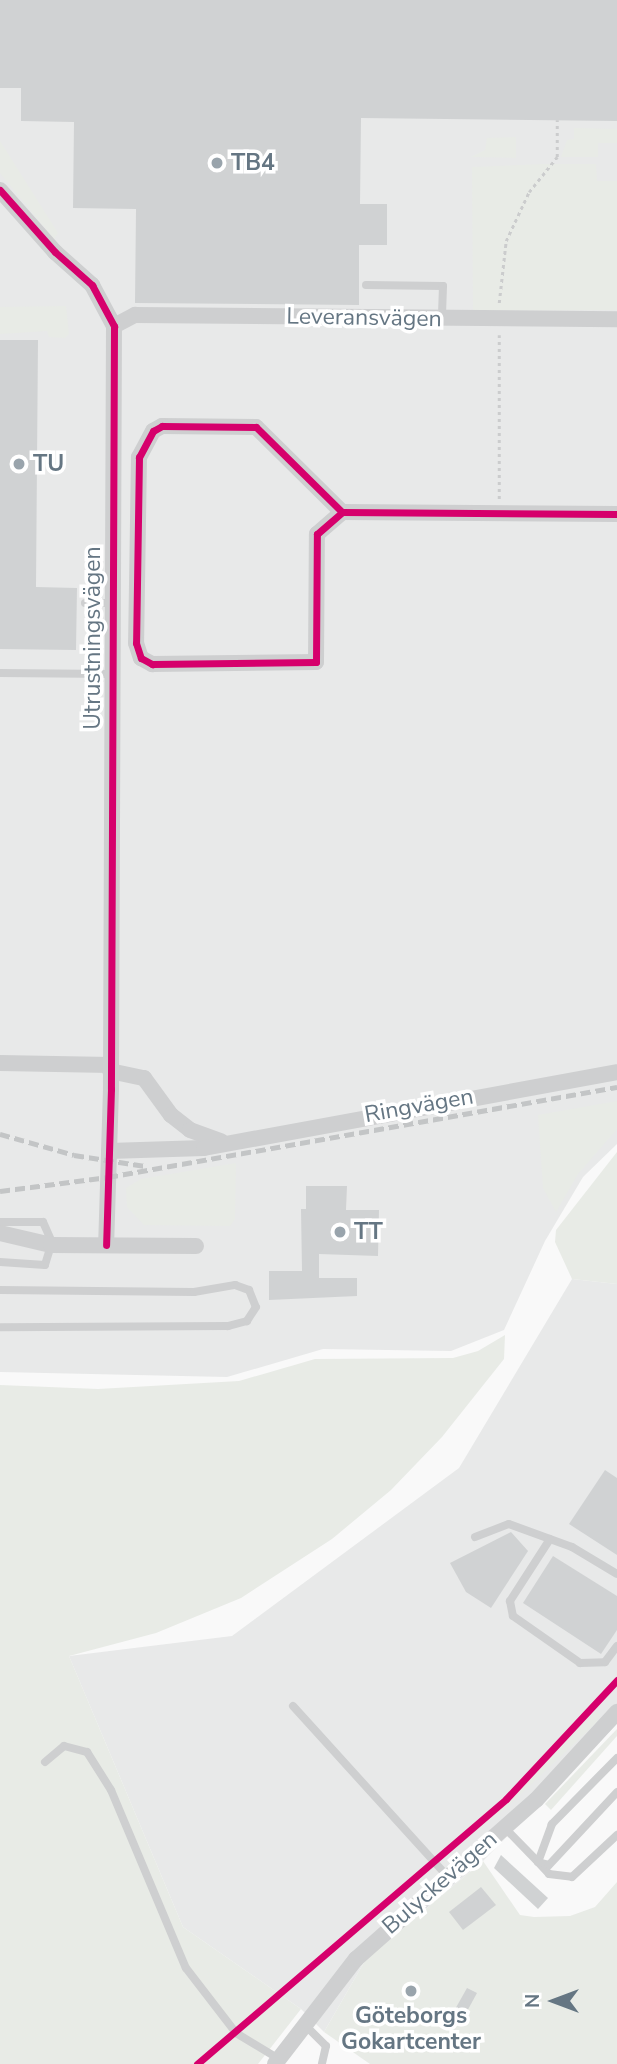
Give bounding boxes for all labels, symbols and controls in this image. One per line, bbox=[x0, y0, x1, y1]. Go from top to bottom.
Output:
place label: TB4 bbox=[231, 149, 275, 177]
marker: TB4 bbox=[209, 155, 225, 171]
street label: Leveransvägen bbox=[286, 303, 442, 333]
place label: TU bbox=[33, 450, 64, 478]
marker: TU bbox=[11, 456, 27, 472]
street label: Utrustningsvägen bbox=[79, 546, 107, 730]
street label: Ringvägen bbox=[363, 1083, 475, 1129]
place label: TT bbox=[354, 1218, 383, 1246]
marker: TT bbox=[332, 1224, 348, 1240]
street label: Bulyckevägen bbox=[377, 1826, 503, 1940]
north arrow bbox=[519, 1966, 589, 2036]
marker: Göteborgs Gokartcenter bbox=[403, 1983, 419, 1999]
text: N bbox=[520, 1994, 546, 2008]
place label: Göteborgs Gokartcenter bbox=[341, 2002, 481, 2056]

